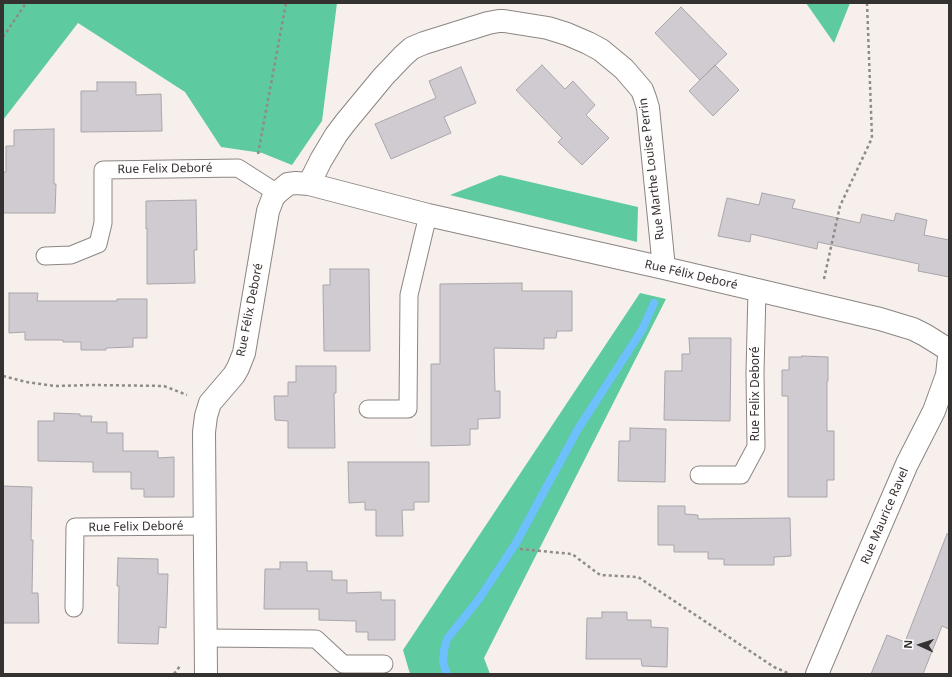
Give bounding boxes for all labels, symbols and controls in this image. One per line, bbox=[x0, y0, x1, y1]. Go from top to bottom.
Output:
street label: Rue Marthe Louise Perrin bbox=[636, 97, 668, 241]
street label: Rue Felix Deboré bbox=[117, 161, 213, 177]
street label: Rue Félix Deboré bbox=[643, 257, 739, 293]
street label: Rue Félix Deboré bbox=[234, 262, 266, 358]
street label: Rue Felix Deboré bbox=[749, 346, 763, 442]
street label: Rue Maurice Ravel bbox=[858, 465, 912, 567]
street label: Rue Felix Deboré bbox=[88, 519, 184, 535]
north arrow bbox=[900, 625, 940, 665]
text: N bbox=[900, 639, 915, 649]

